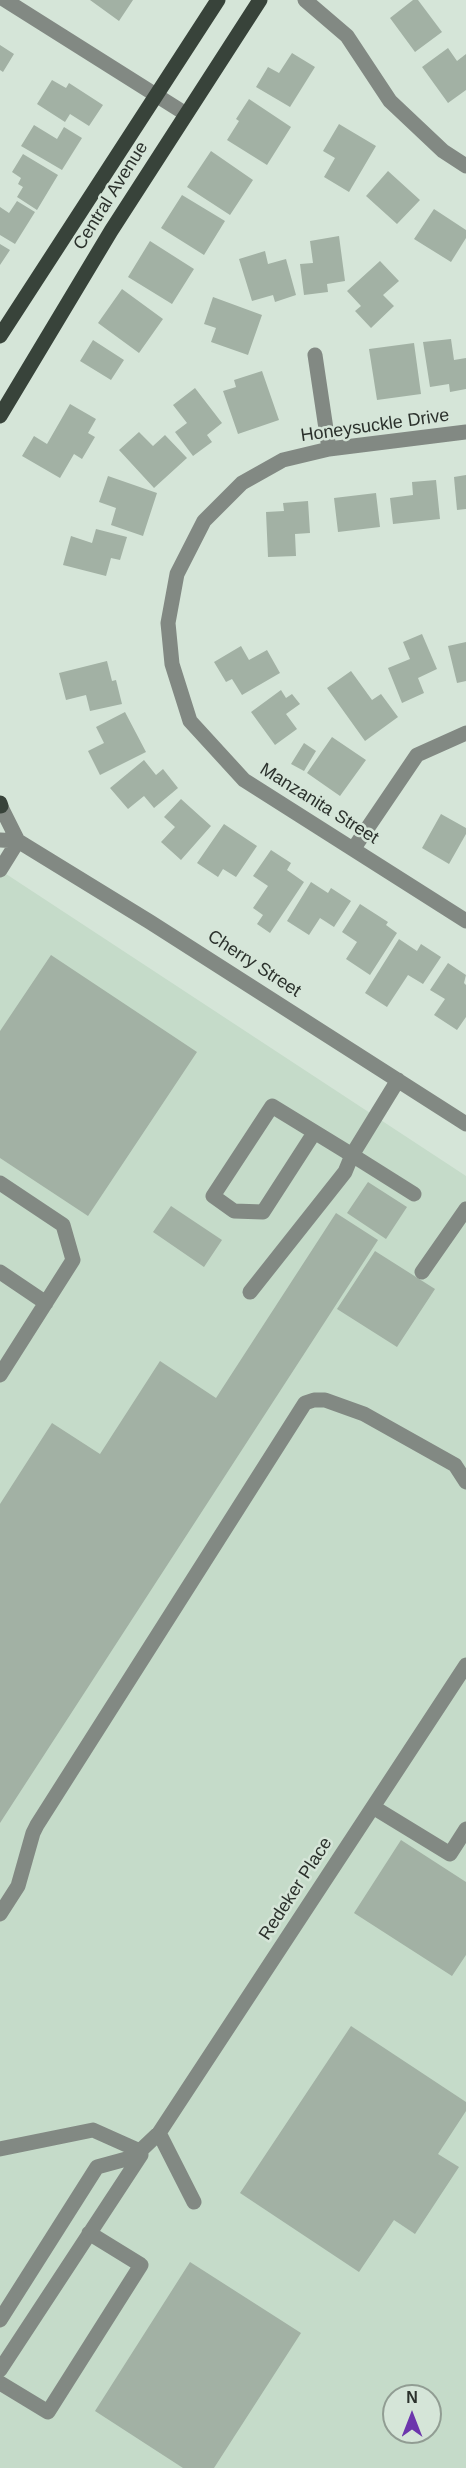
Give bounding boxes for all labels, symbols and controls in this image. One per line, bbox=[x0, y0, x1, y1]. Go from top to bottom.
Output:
street label: Central Avenue bbox=[69, 138, 153, 254]
street label: Honeysuckle Drive bbox=[299, 405, 451, 447]
street label: Manzanita Street bbox=[256, 759, 382, 849]
street label: Cherry Street bbox=[203, 926, 305, 1002]
street label: Redeker Place bbox=[255, 1834, 337, 1944]
north arrow bbox=[382, 2384, 442, 2444]
text: N bbox=[406, 2389, 418, 2406]

